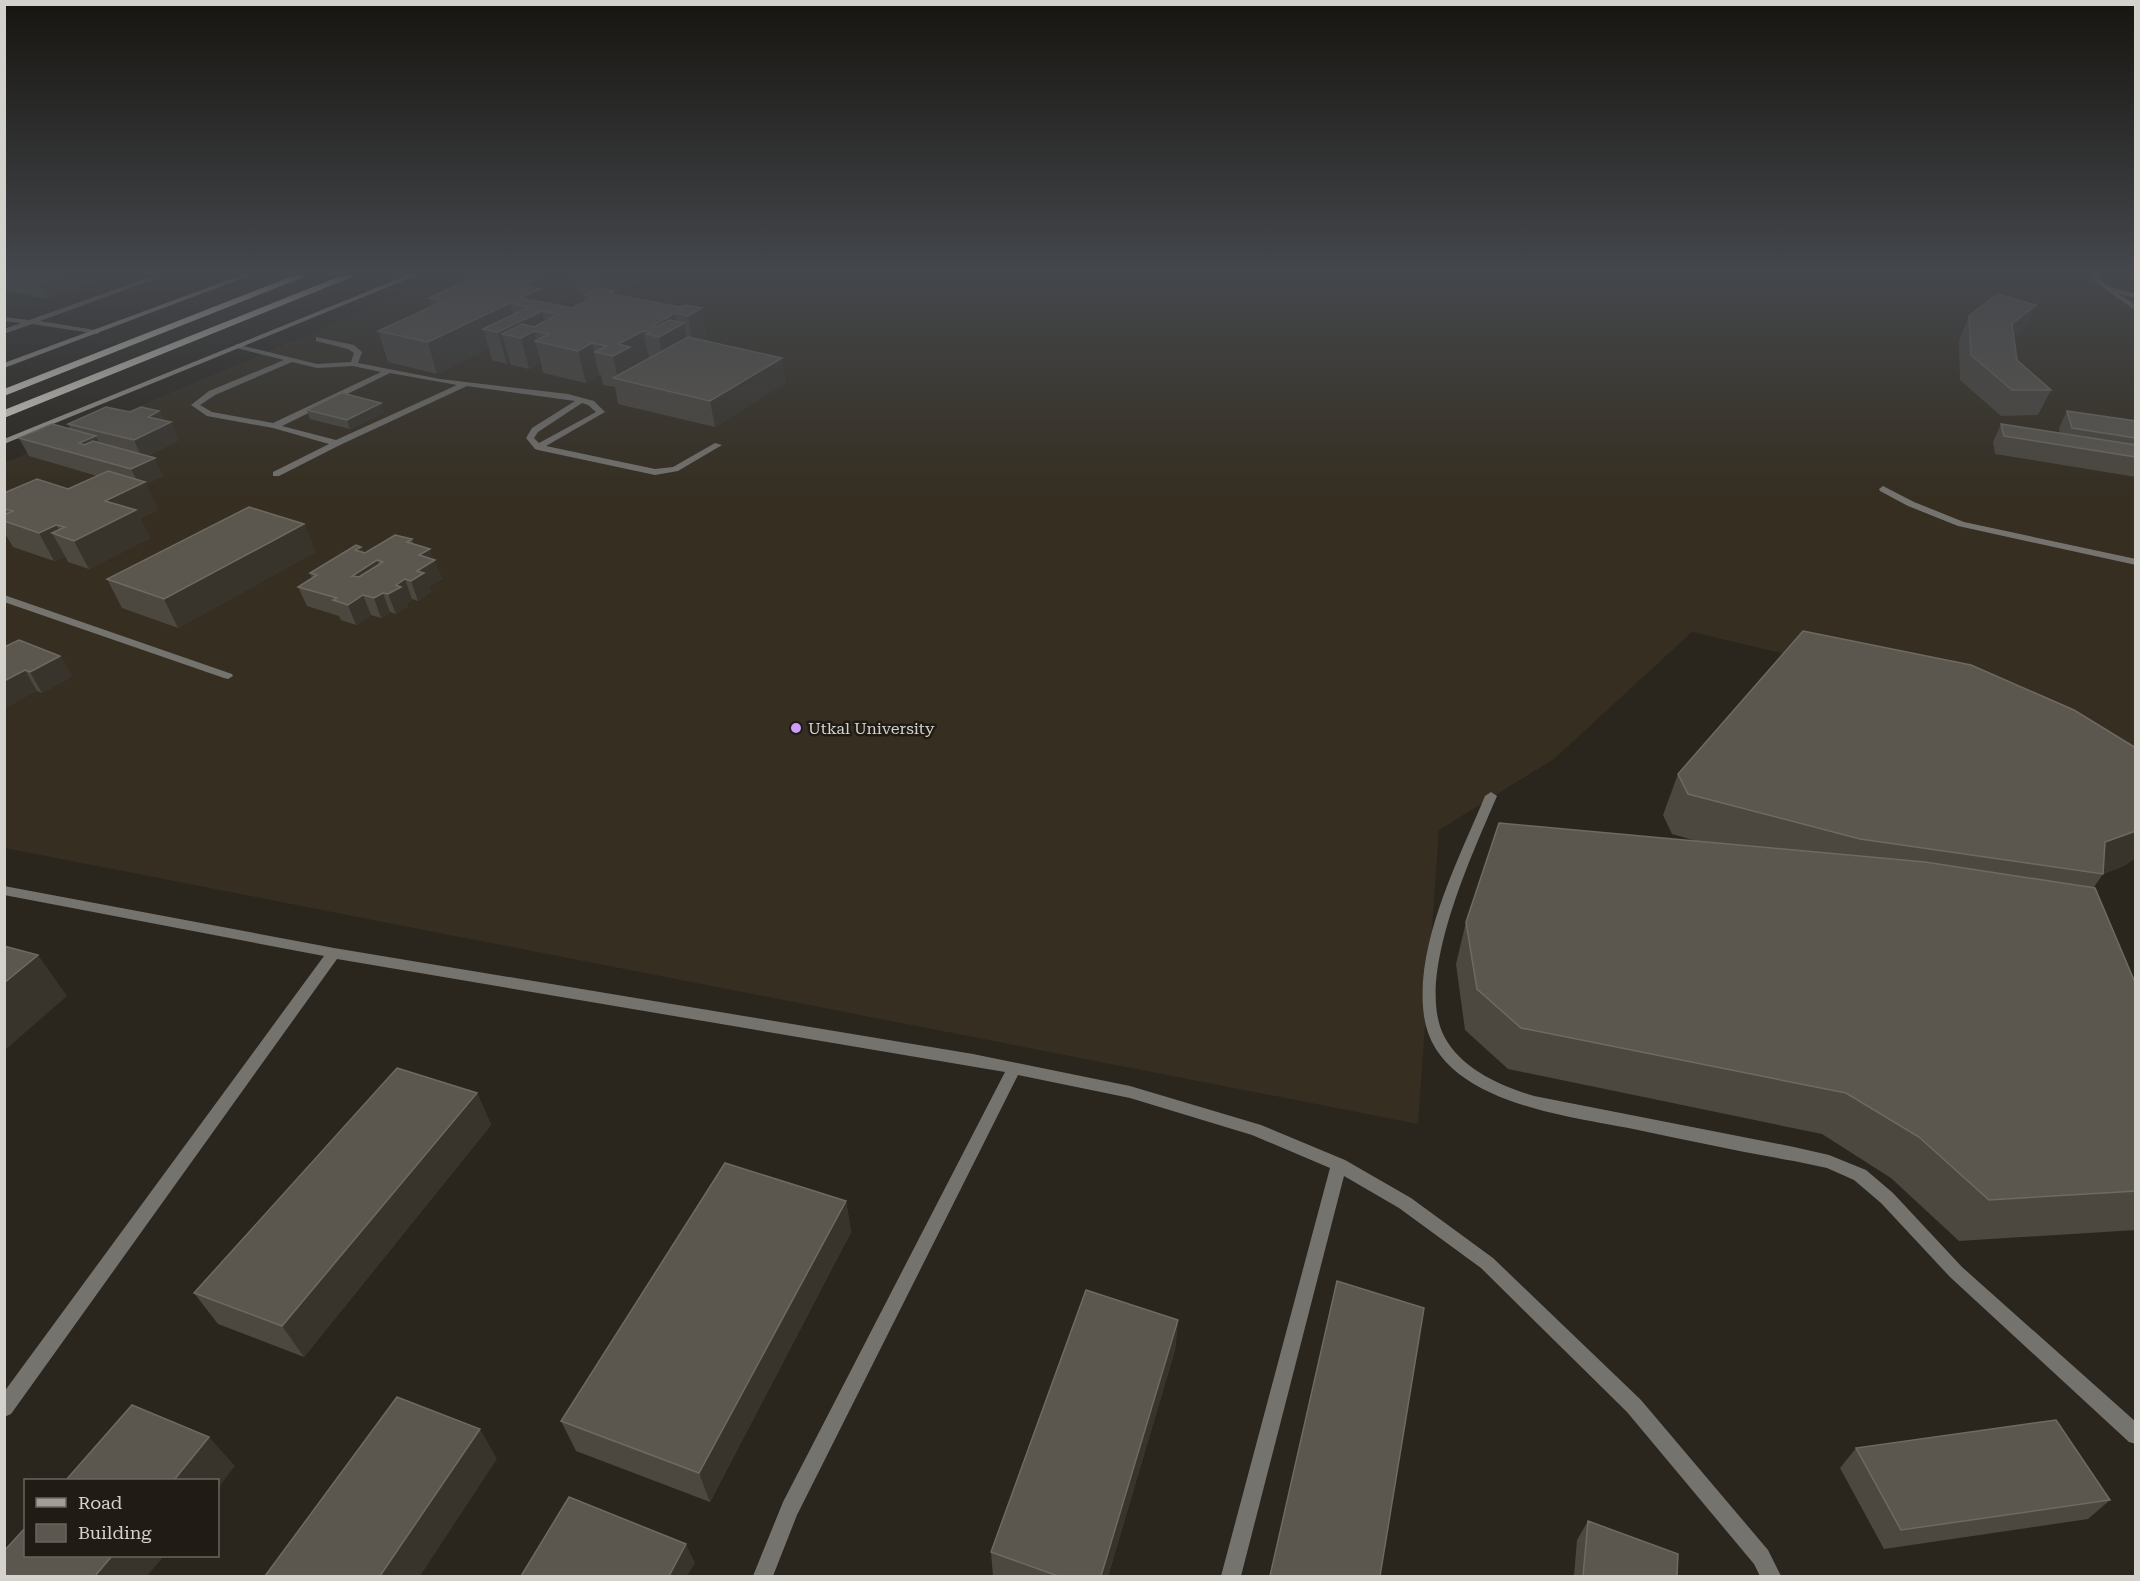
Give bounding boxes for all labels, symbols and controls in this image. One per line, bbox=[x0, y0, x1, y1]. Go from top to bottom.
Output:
place label: Utkal University bbox=[808, 719, 935, 738]
marker: Utkal University bbox=[789, 721, 803, 735]
legend bbox=[24, 1479, 219, 1557]
text: Road bbox=[78, 1492, 123, 1513]
text: Building bbox=[78, 1522, 152, 1543]

